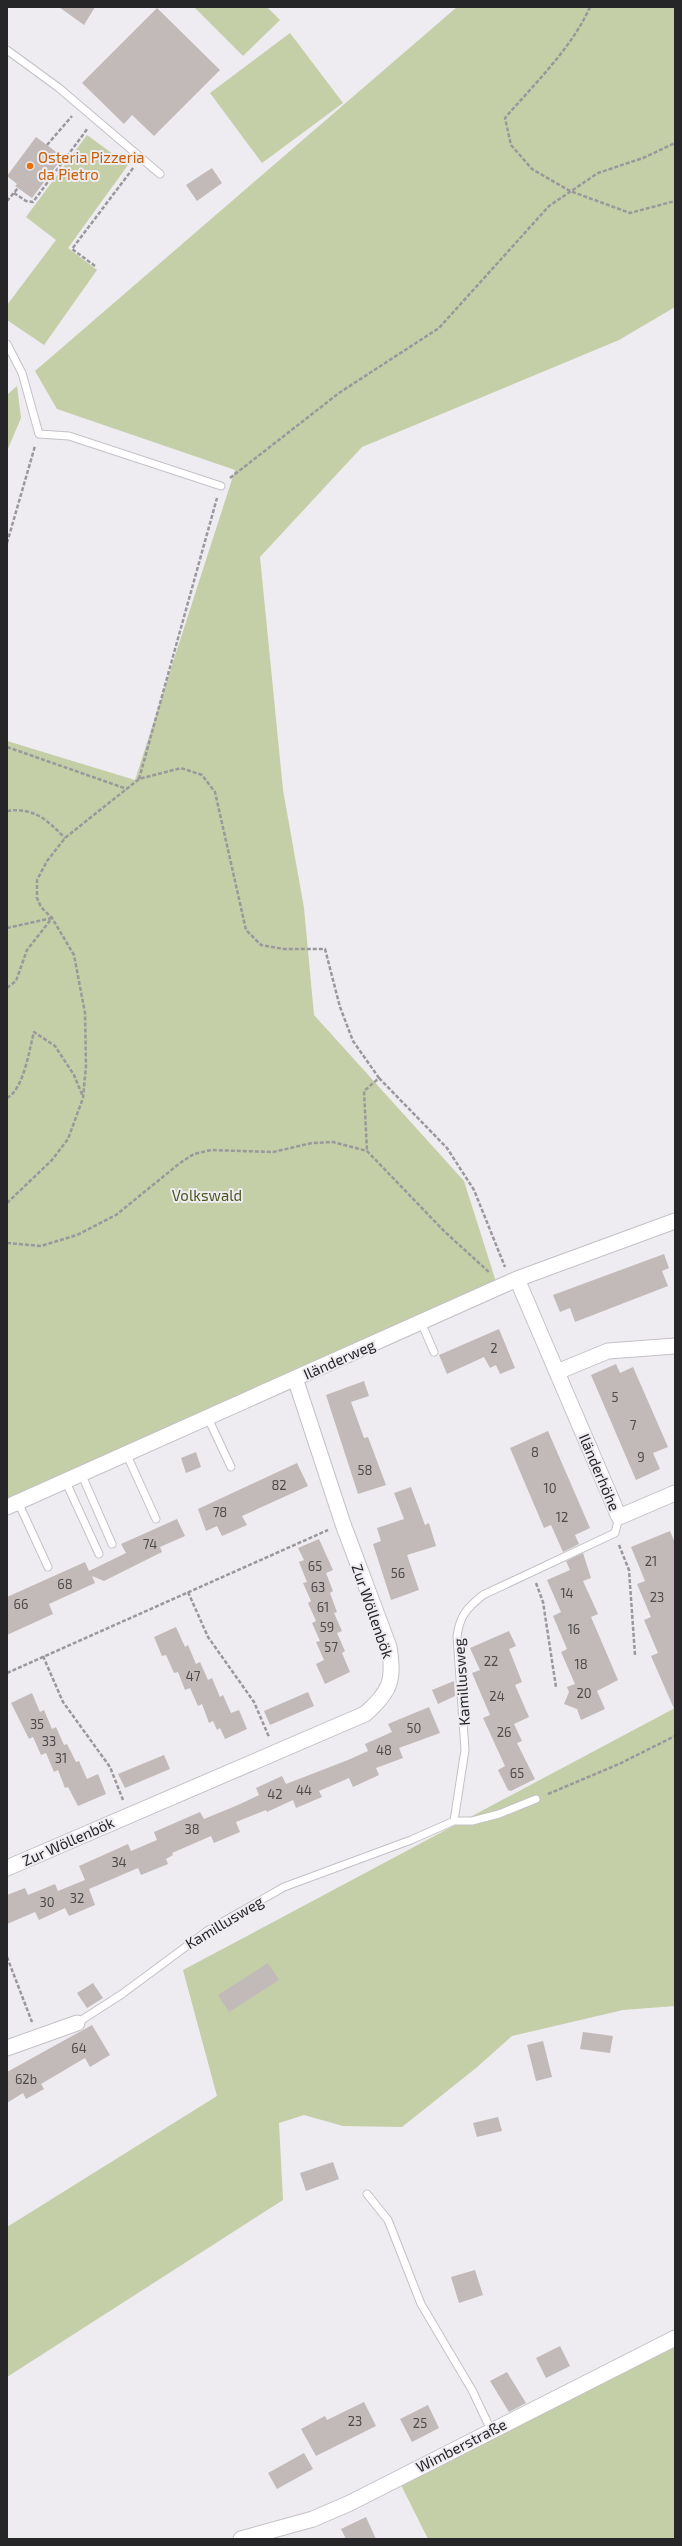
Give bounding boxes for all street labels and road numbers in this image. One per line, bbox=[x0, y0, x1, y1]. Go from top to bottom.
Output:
street label: Iländerweg bbox=[300, 1335, 378, 1383]
street label: Iländerhöhe bbox=[576, 1431, 624, 1513]
street label: Zur Wöllenbök bbox=[348, 1561, 398, 1661]
street label: Kamillusweg bbox=[449, 1637, 473, 1726]
street label: Zur Wöllenbök bbox=[19, 1813, 117, 1869]
street label: Kamillusweg bbox=[182, 1891, 267, 1952]
street label: Wimberstraße bbox=[413, 2414, 509, 2476]

